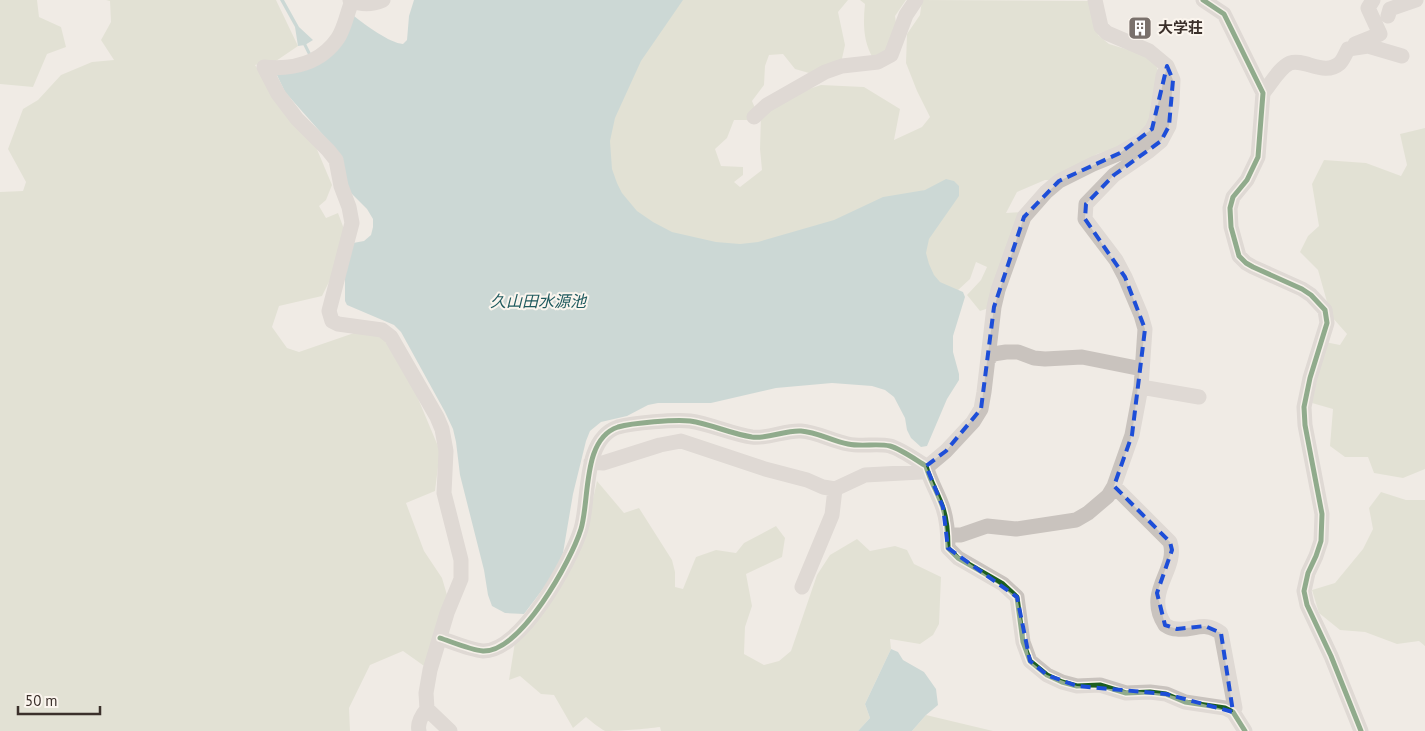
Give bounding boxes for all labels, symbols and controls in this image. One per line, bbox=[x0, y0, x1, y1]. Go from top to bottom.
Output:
building icon: 大学荘 bbox=[1127, 15, 1153, 41]
place label: 大学荘 bbox=[1158, 18, 1203, 37]
water label: 久山田水源池 bbox=[490, 291, 588, 311]
scale bar bbox=[18, 684, 100, 716]
text: 50 m bbox=[25, 691, 58, 710]

